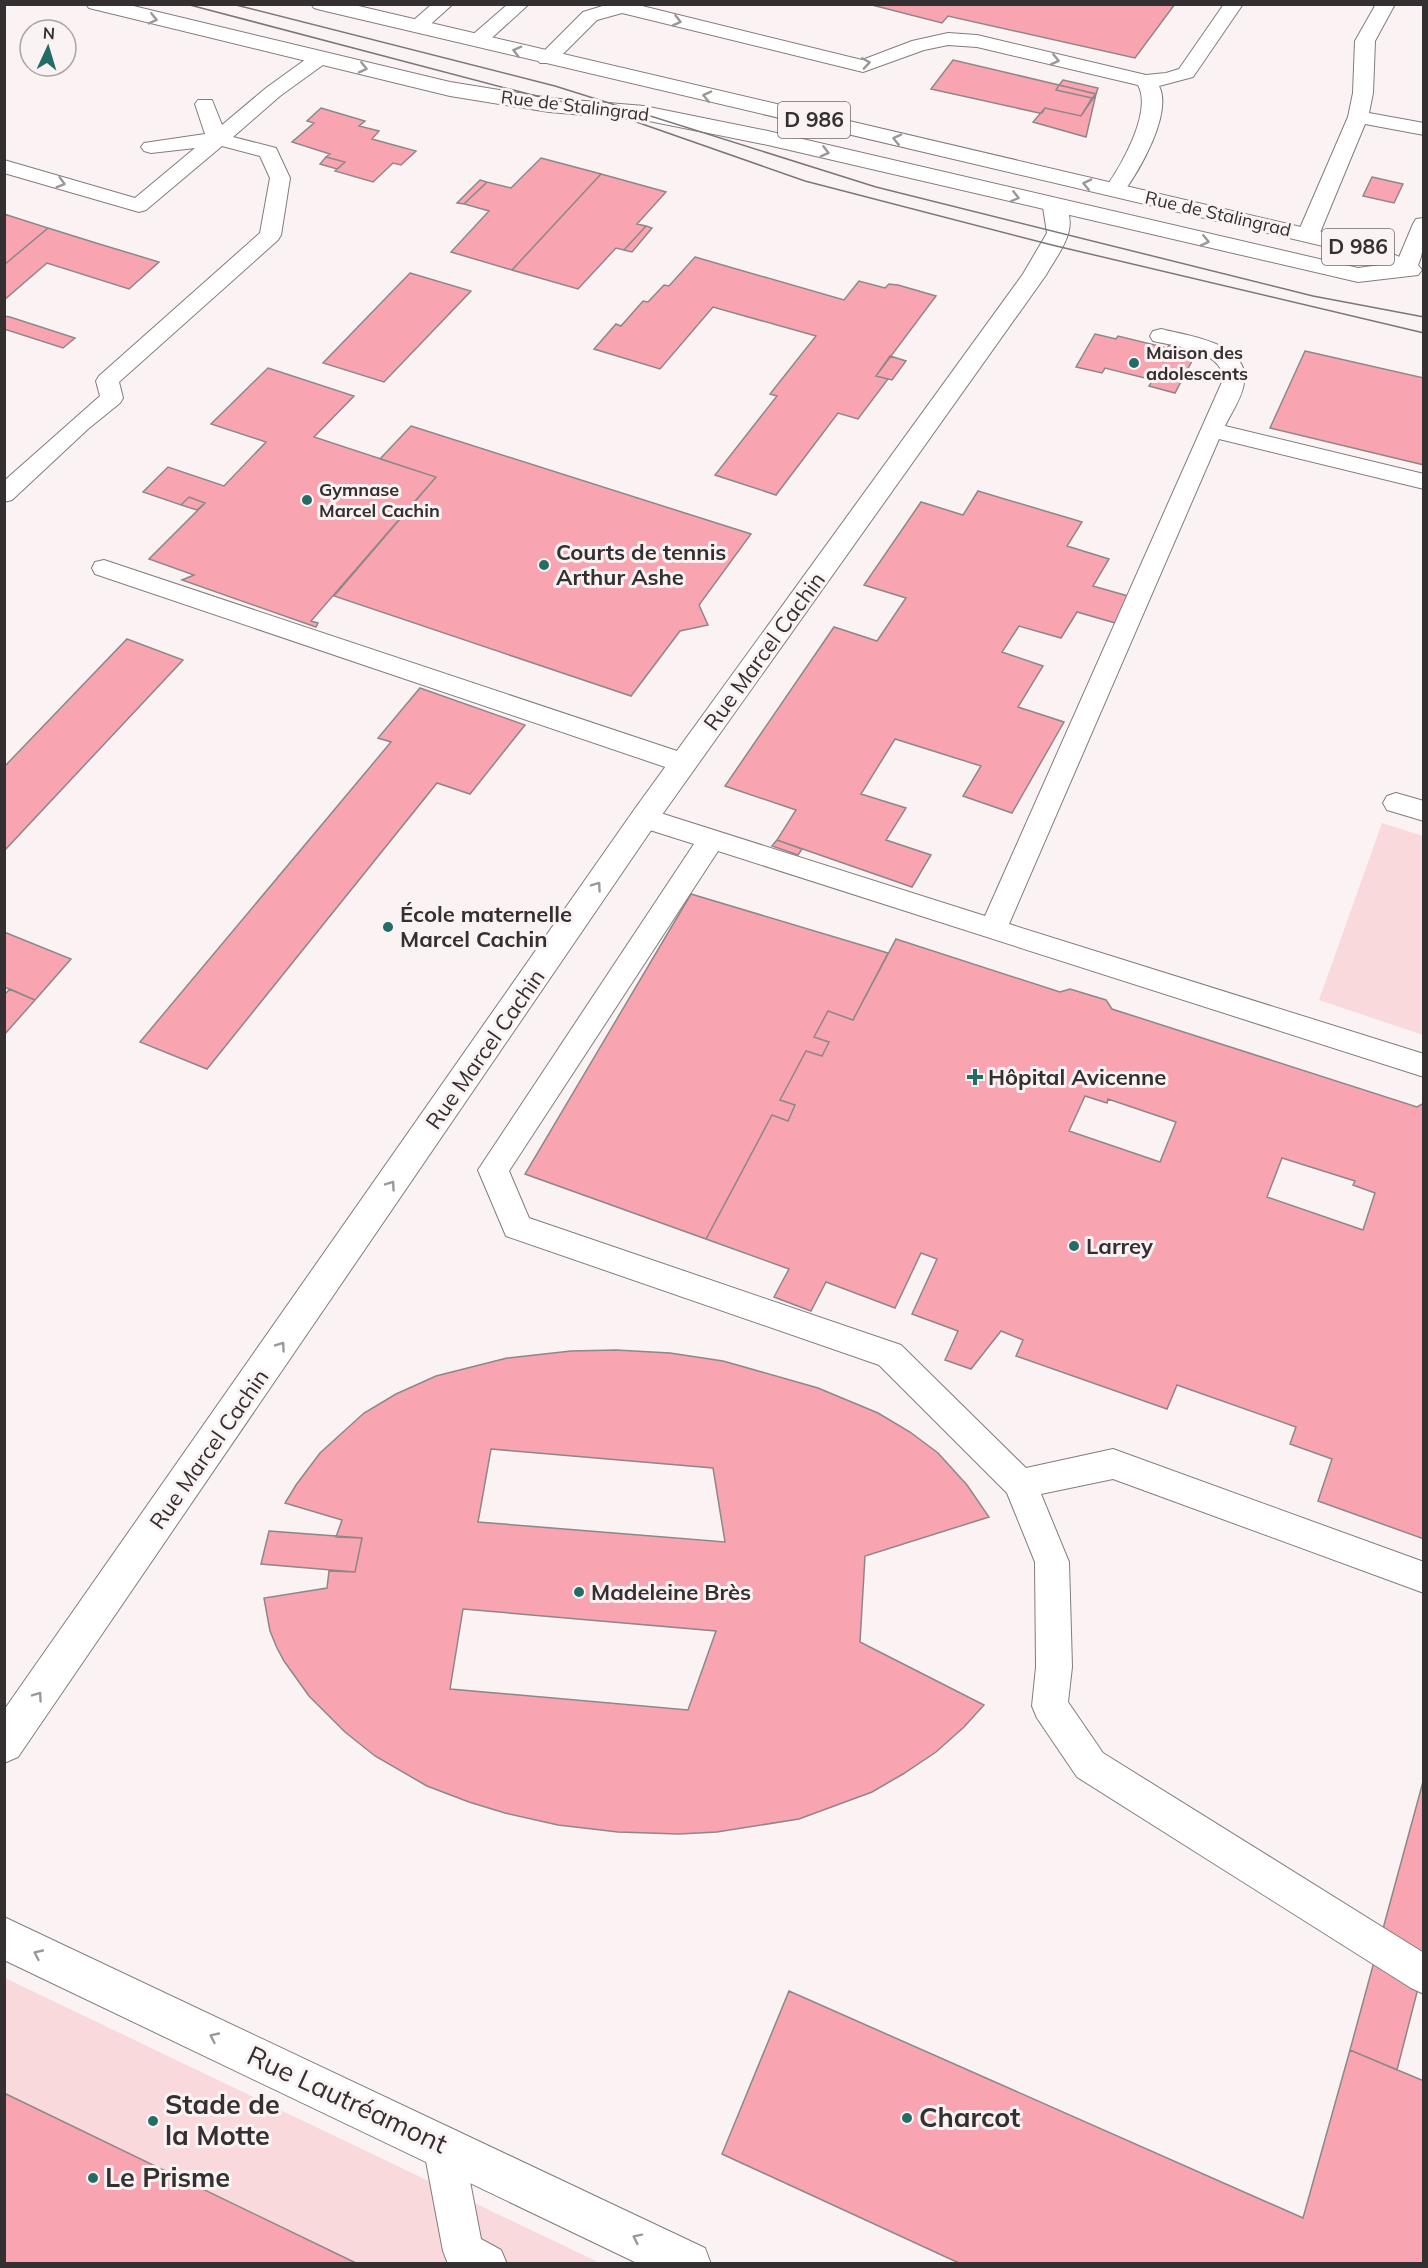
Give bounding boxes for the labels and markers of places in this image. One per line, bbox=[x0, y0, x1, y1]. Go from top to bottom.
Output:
place label: Maison des adolescents bbox=[1146, 341, 1248, 385]
marker: Maison des adolescents bbox=[1127, 356, 1141, 370]
place label: Gymnase Marcel Cachin bbox=[319, 478, 440, 522]
marker: Gymnase Marcel Cachin bbox=[300, 493, 314, 507]
place label: Courts de tennis Arthur Ashe bbox=[556, 538, 726, 591]
marker: Courts de tennis Arthur Ashe bbox=[537, 558, 551, 572]
place label: École maternelle Marcel Cachin bbox=[400, 900, 572, 953]
marker: École maternelle Marcel Cachin bbox=[381, 920, 395, 934]
place label: Hôpital Avicenne bbox=[988, 1063, 1166, 1091]
marker: Hôpital Avicenne bbox=[966, 1068, 984, 1086]
place label: Larrey bbox=[1086, 1232, 1153, 1260]
marker: Larrey bbox=[1067, 1239, 1081, 1253]
place label: Madeleine Brès bbox=[591, 1578, 751, 1606]
marker: Madeleine Brès bbox=[572, 1585, 586, 1599]
place label: Stade de la Motte bbox=[165, 2087, 280, 2152]
place label: Charcot bbox=[919, 2100, 1020, 2134]
marker: Charcot bbox=[900, 2111, 914, 2125]
marker: Stade de la Motte bbox=[146, 2114, 160, 2128]
place label: Le Prisme bbox=[105, 2160, 230, 2194]
marker: Le Prisme bbox=[86, 2171, 100, 2185]

